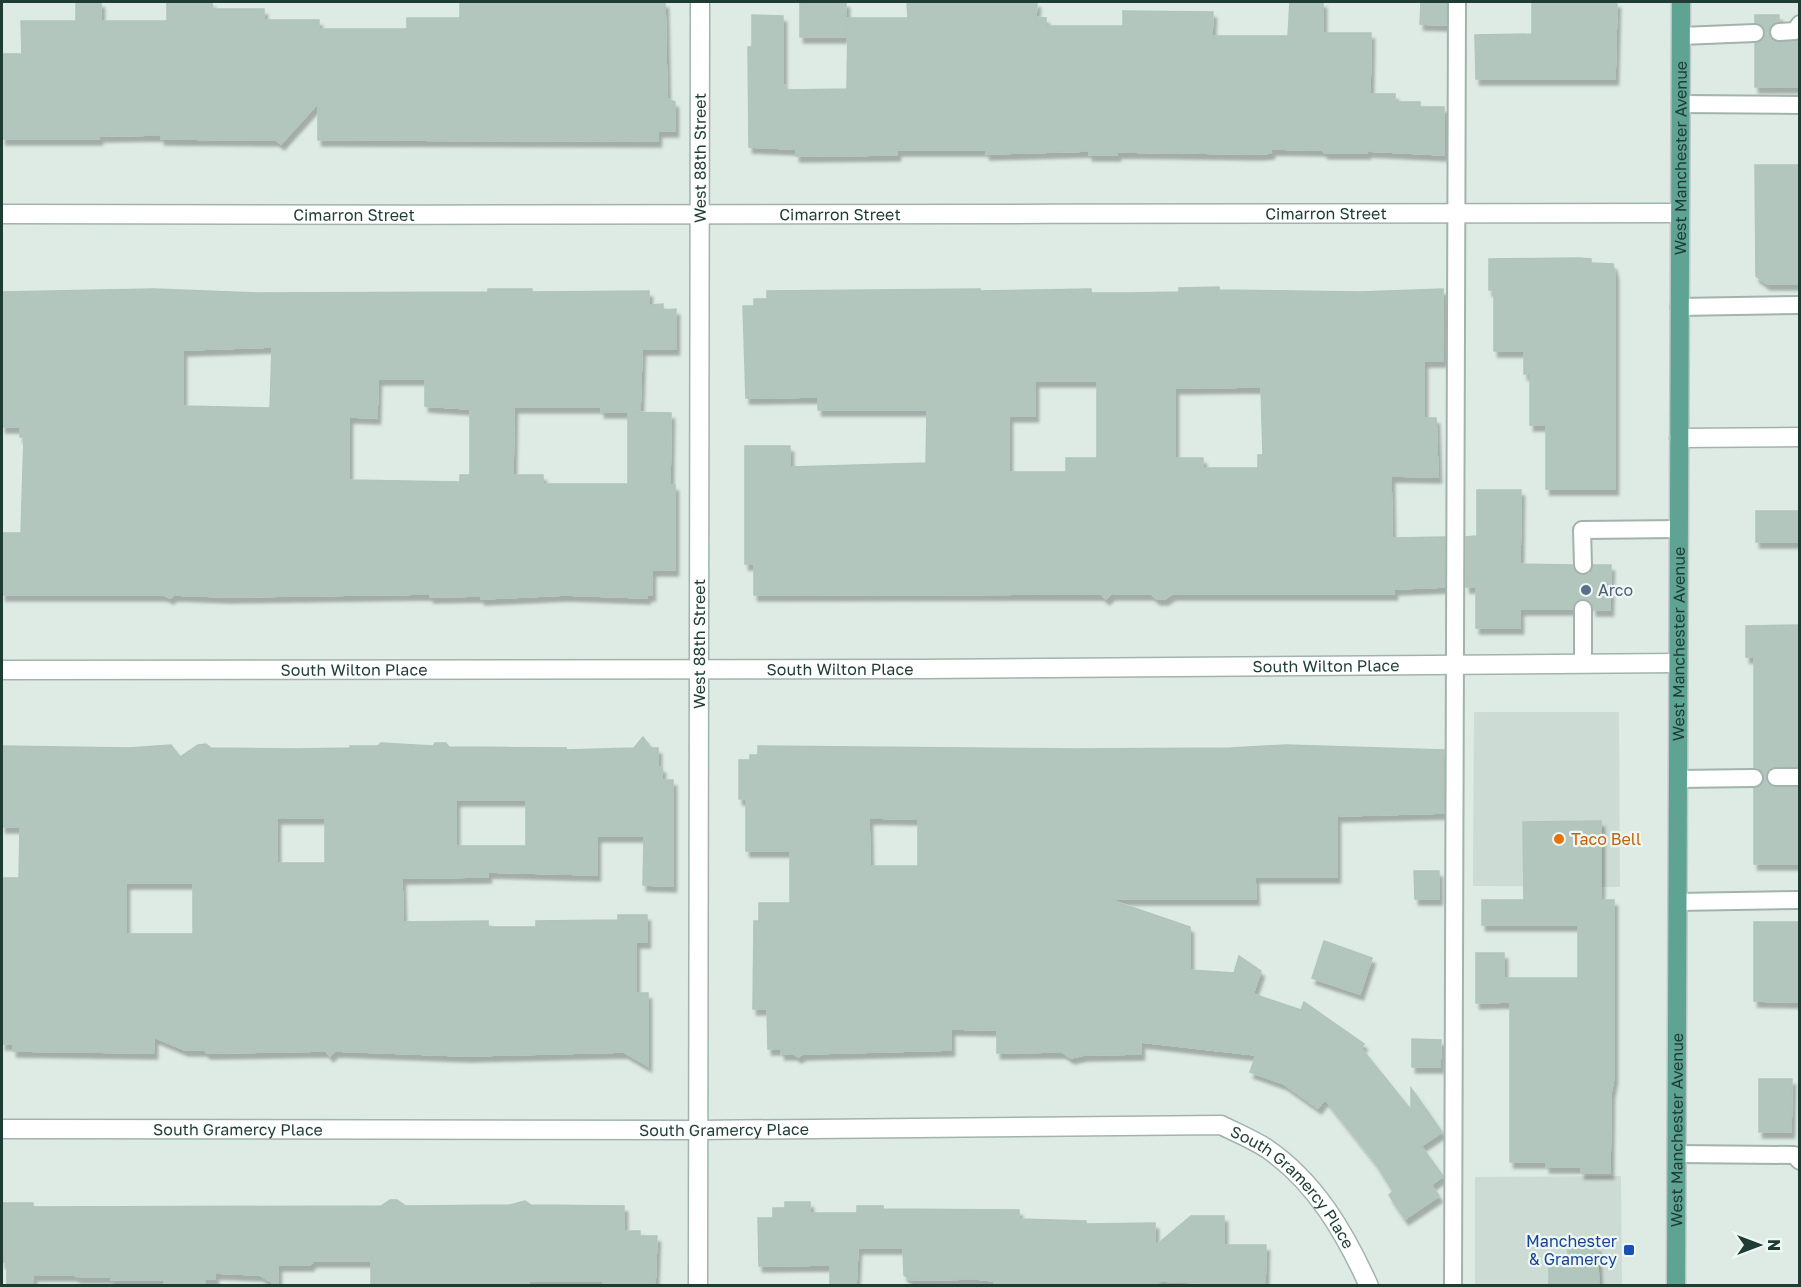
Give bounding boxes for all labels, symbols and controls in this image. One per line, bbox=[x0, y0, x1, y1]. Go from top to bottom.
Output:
street label: West Manchester Avenue bbox=[1670, 61, 1691, 255]
street label: West 88th Street bbox=[690, 93, 710, 223]
street label: Cimarron Street bbox=[1265, 203, 1387, 223]
street label: Cimarron Street bbox=[779, 204, 901, 224]
street label: Cimarron Street bbox=[293, 205, 415, 225]
street label: West Manchester Avenue bbox=[1668, 547, 1689, 741]
street label: West 88th Street bbox=[689, 579, 709, 709]
place label: Arco bbox=[1598, 580, 1633, 600]
marker: Arco bbox=[1579, 583, 1593, 597]
street label: South Wilton Place bbox=[1252, 655, 1399, 676]
street label: South Wilton Place bbox=[767, 659, 913, 679]
street label: South Wilton Place bbox=[281, 660, 427, 680]
place label: Taco Bell bbox=[1571, 829, 1641, 849]
marker: Taco Bell bbox=[1552, 832, 1566, 846]
street label: West Manchester Avenue bbox=[1666, 1033, 1687, 1227]
street label: South Gramercy Place bbox=[153, 1119, 323, 1139]
street label: South Gramercy Place bbox=[639, 1119, 809, 1140]
street label: South Gramercy Place bbox=[1227, 1121, 1359, 1252]
north arrow bbox=[1729, 1215, 1789, 1275]
place label: Manchester & Gramercy bbox=[1526, 1231, 1617, 1269]
text: N bbox=[1764, 1239, 1784, 1251]
marker: Manchester & Gramercy bbox=[1622, 1243, 1636, 1257]

